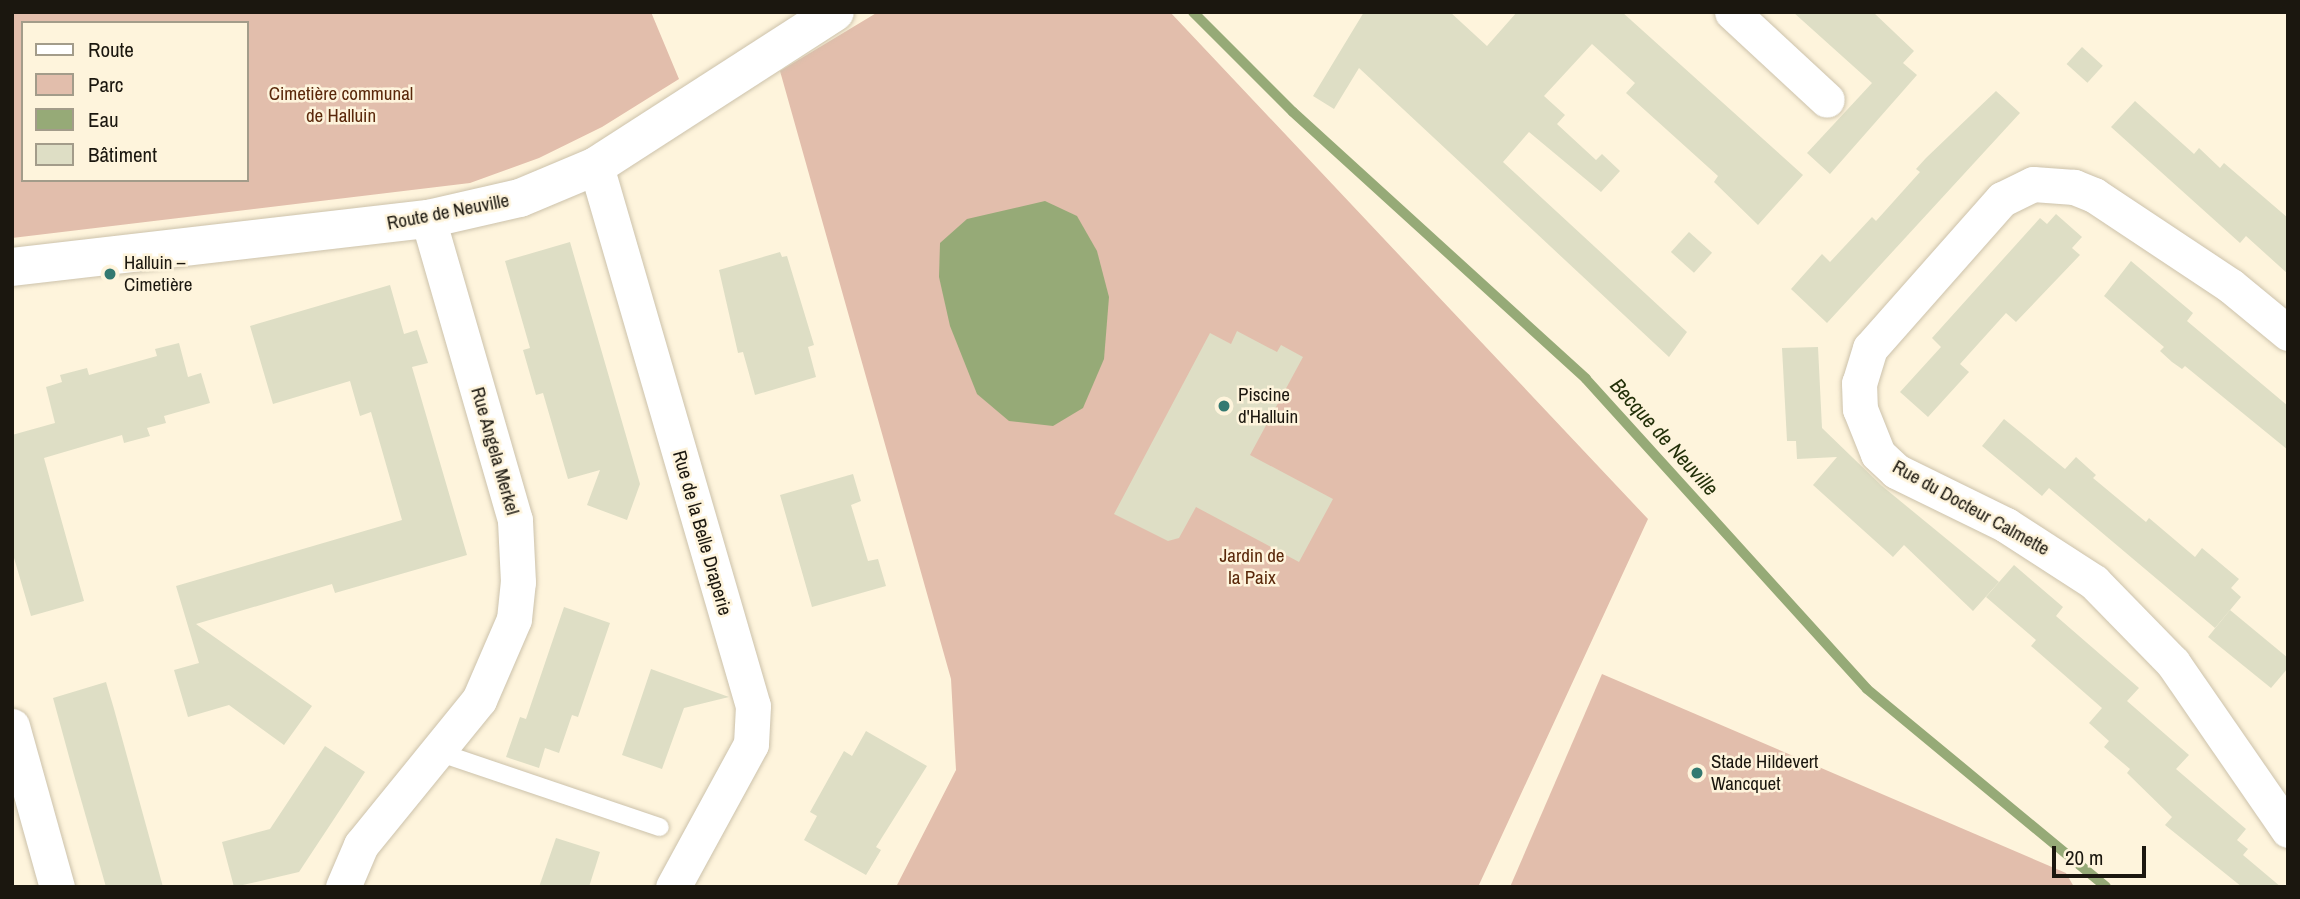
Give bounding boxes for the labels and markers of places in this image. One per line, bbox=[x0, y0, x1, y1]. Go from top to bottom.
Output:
place label: Halluin – Cimetière bbox=[124, 252, 192, 296]
marker: Halluin – Cimetière bbox=[102, 266, 118, 282]
place label: Piscine d'Halluin bbox=[1238, 384, 1298, 428]
marker: Piscine d'Halluin bbox=[1216, 398, 1232, 414]
place label: Stade Hildevert Wancquet bbox=[1711, 751, 1818, 795]
marker: Stade Hildevert Wancquet bbox=[1689, 765, 1705, 781]

